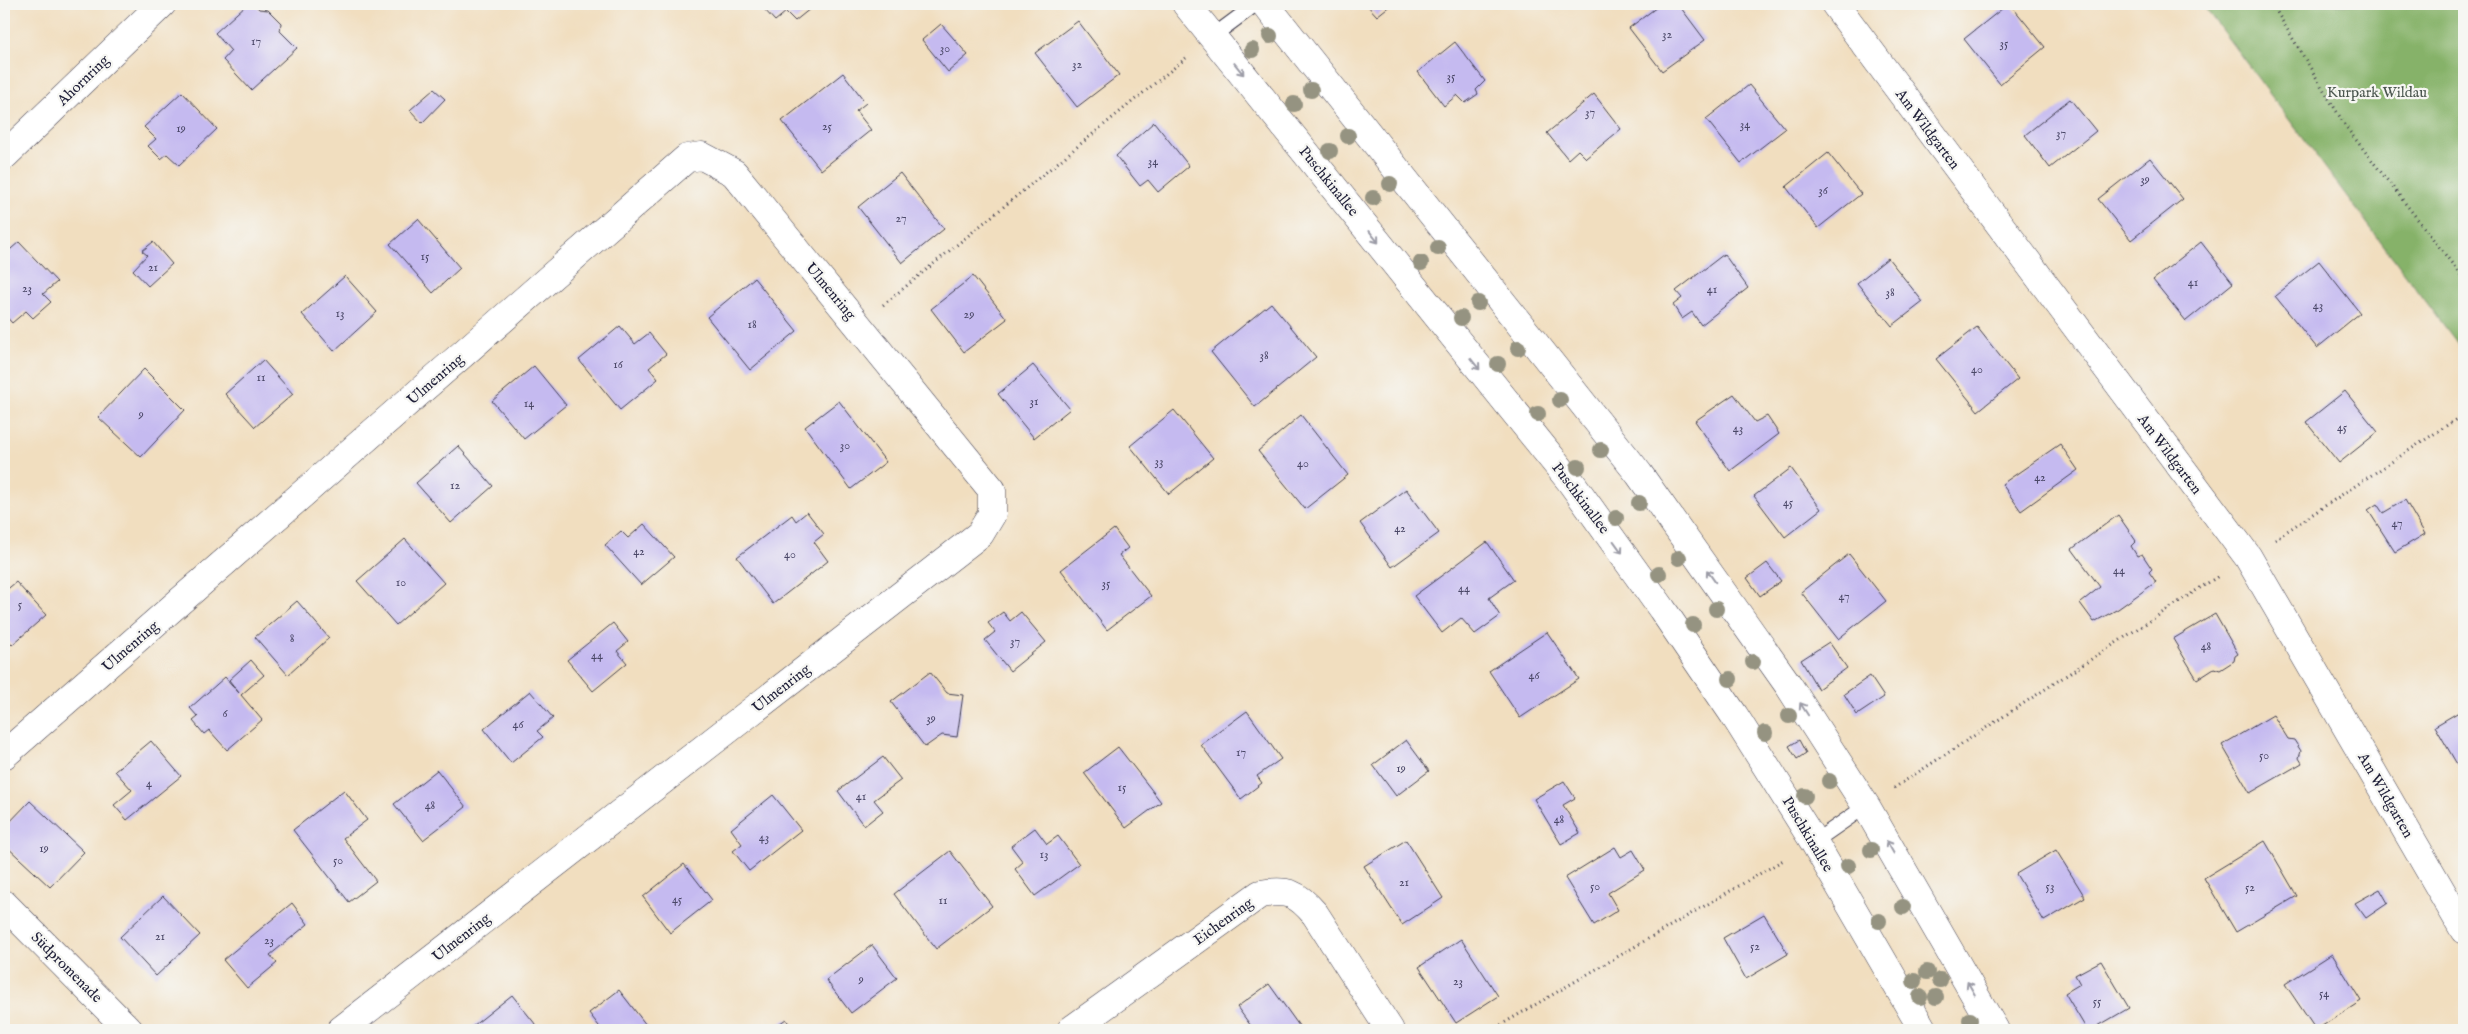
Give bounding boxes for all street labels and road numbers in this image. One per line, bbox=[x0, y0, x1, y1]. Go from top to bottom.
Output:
street label: Ahornring bbox=[53, 50, 114, 111]
street label: Am Wildgarten bbox=[1891, 85, 1964, 173]
street label: Puschkinallee bbox=[1295, 142, 1363, 220]
street label: Ulmenring bbox=[801, 259, 861, 325]
street label: Ulmenring bbox=[403, 349, 468, 409]
street label: Am Wildgarten bbox=[2133, 410, 2206, 498]
street label: Puschkinallee bbox=[1548, 459, 1614, 538]
street label: Ulmenring bbox=[98, 616, 163, 676]
street label: Ulmenring bbox=[748, 659, 815, 717]
street label: Am Wildgarten bbox=[2353, 748, 2418, 841]
street label: Puschkinallee bbox=[1778, 793, 1838, 875]
street label: Eichenring bbox=[1190, 893, 1258, 949]
street label: Ulmenring bbox=[428, 908, 495, 966]
street label: Südpromenade bbox=[27, 928, 106, 1007]

